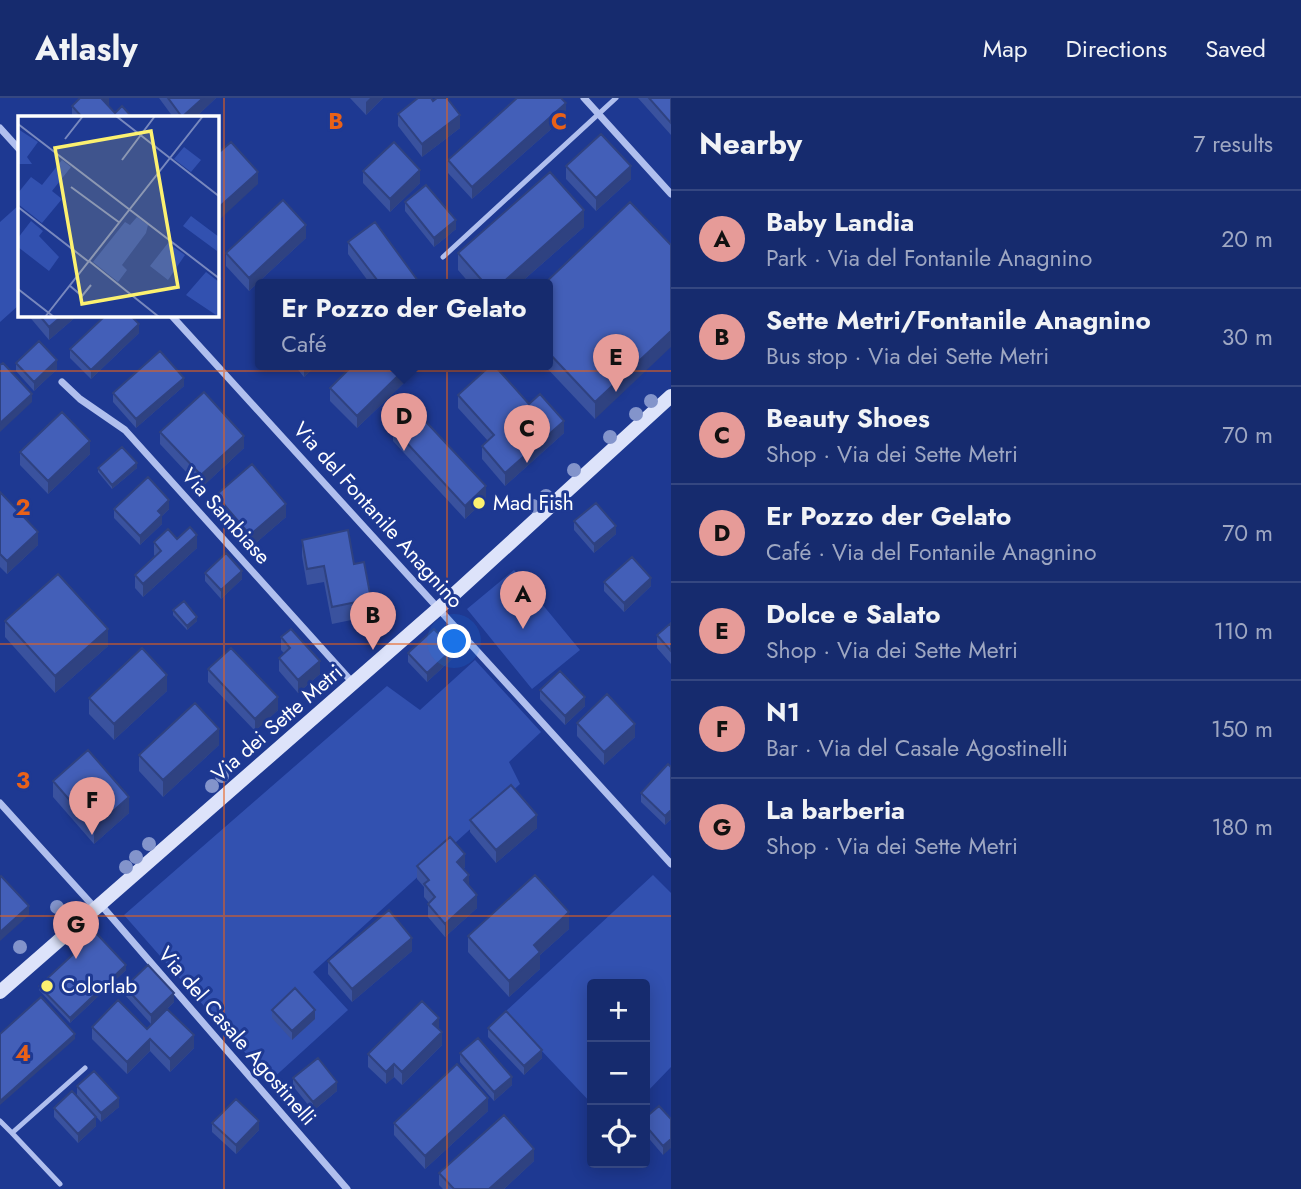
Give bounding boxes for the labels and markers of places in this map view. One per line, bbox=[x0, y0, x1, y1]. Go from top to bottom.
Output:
pin: E bbox=[593, 334, 639, 392]
pin: D bbox=[381, 393, 427, 451]
pin: C bbox=[504, 405, 550, 463]
place label: Mad Fish bbox=[493, 488, 574, 518]
marker: Mad Fish bbox=[471, 495, 487, 511]
pin: A bbox=[500, 571, 546, 629]
pin: B bbox=[350, 592, 396, 650]
pin: F bbox=[69, 777, 115, 835]
pin: G bbox=[53, 901, 99, 959]
place label: Colorlab bbox=[61, 971, 137, 1001]
marker: Colorlab bbox=[39, 978, 55, 994]

